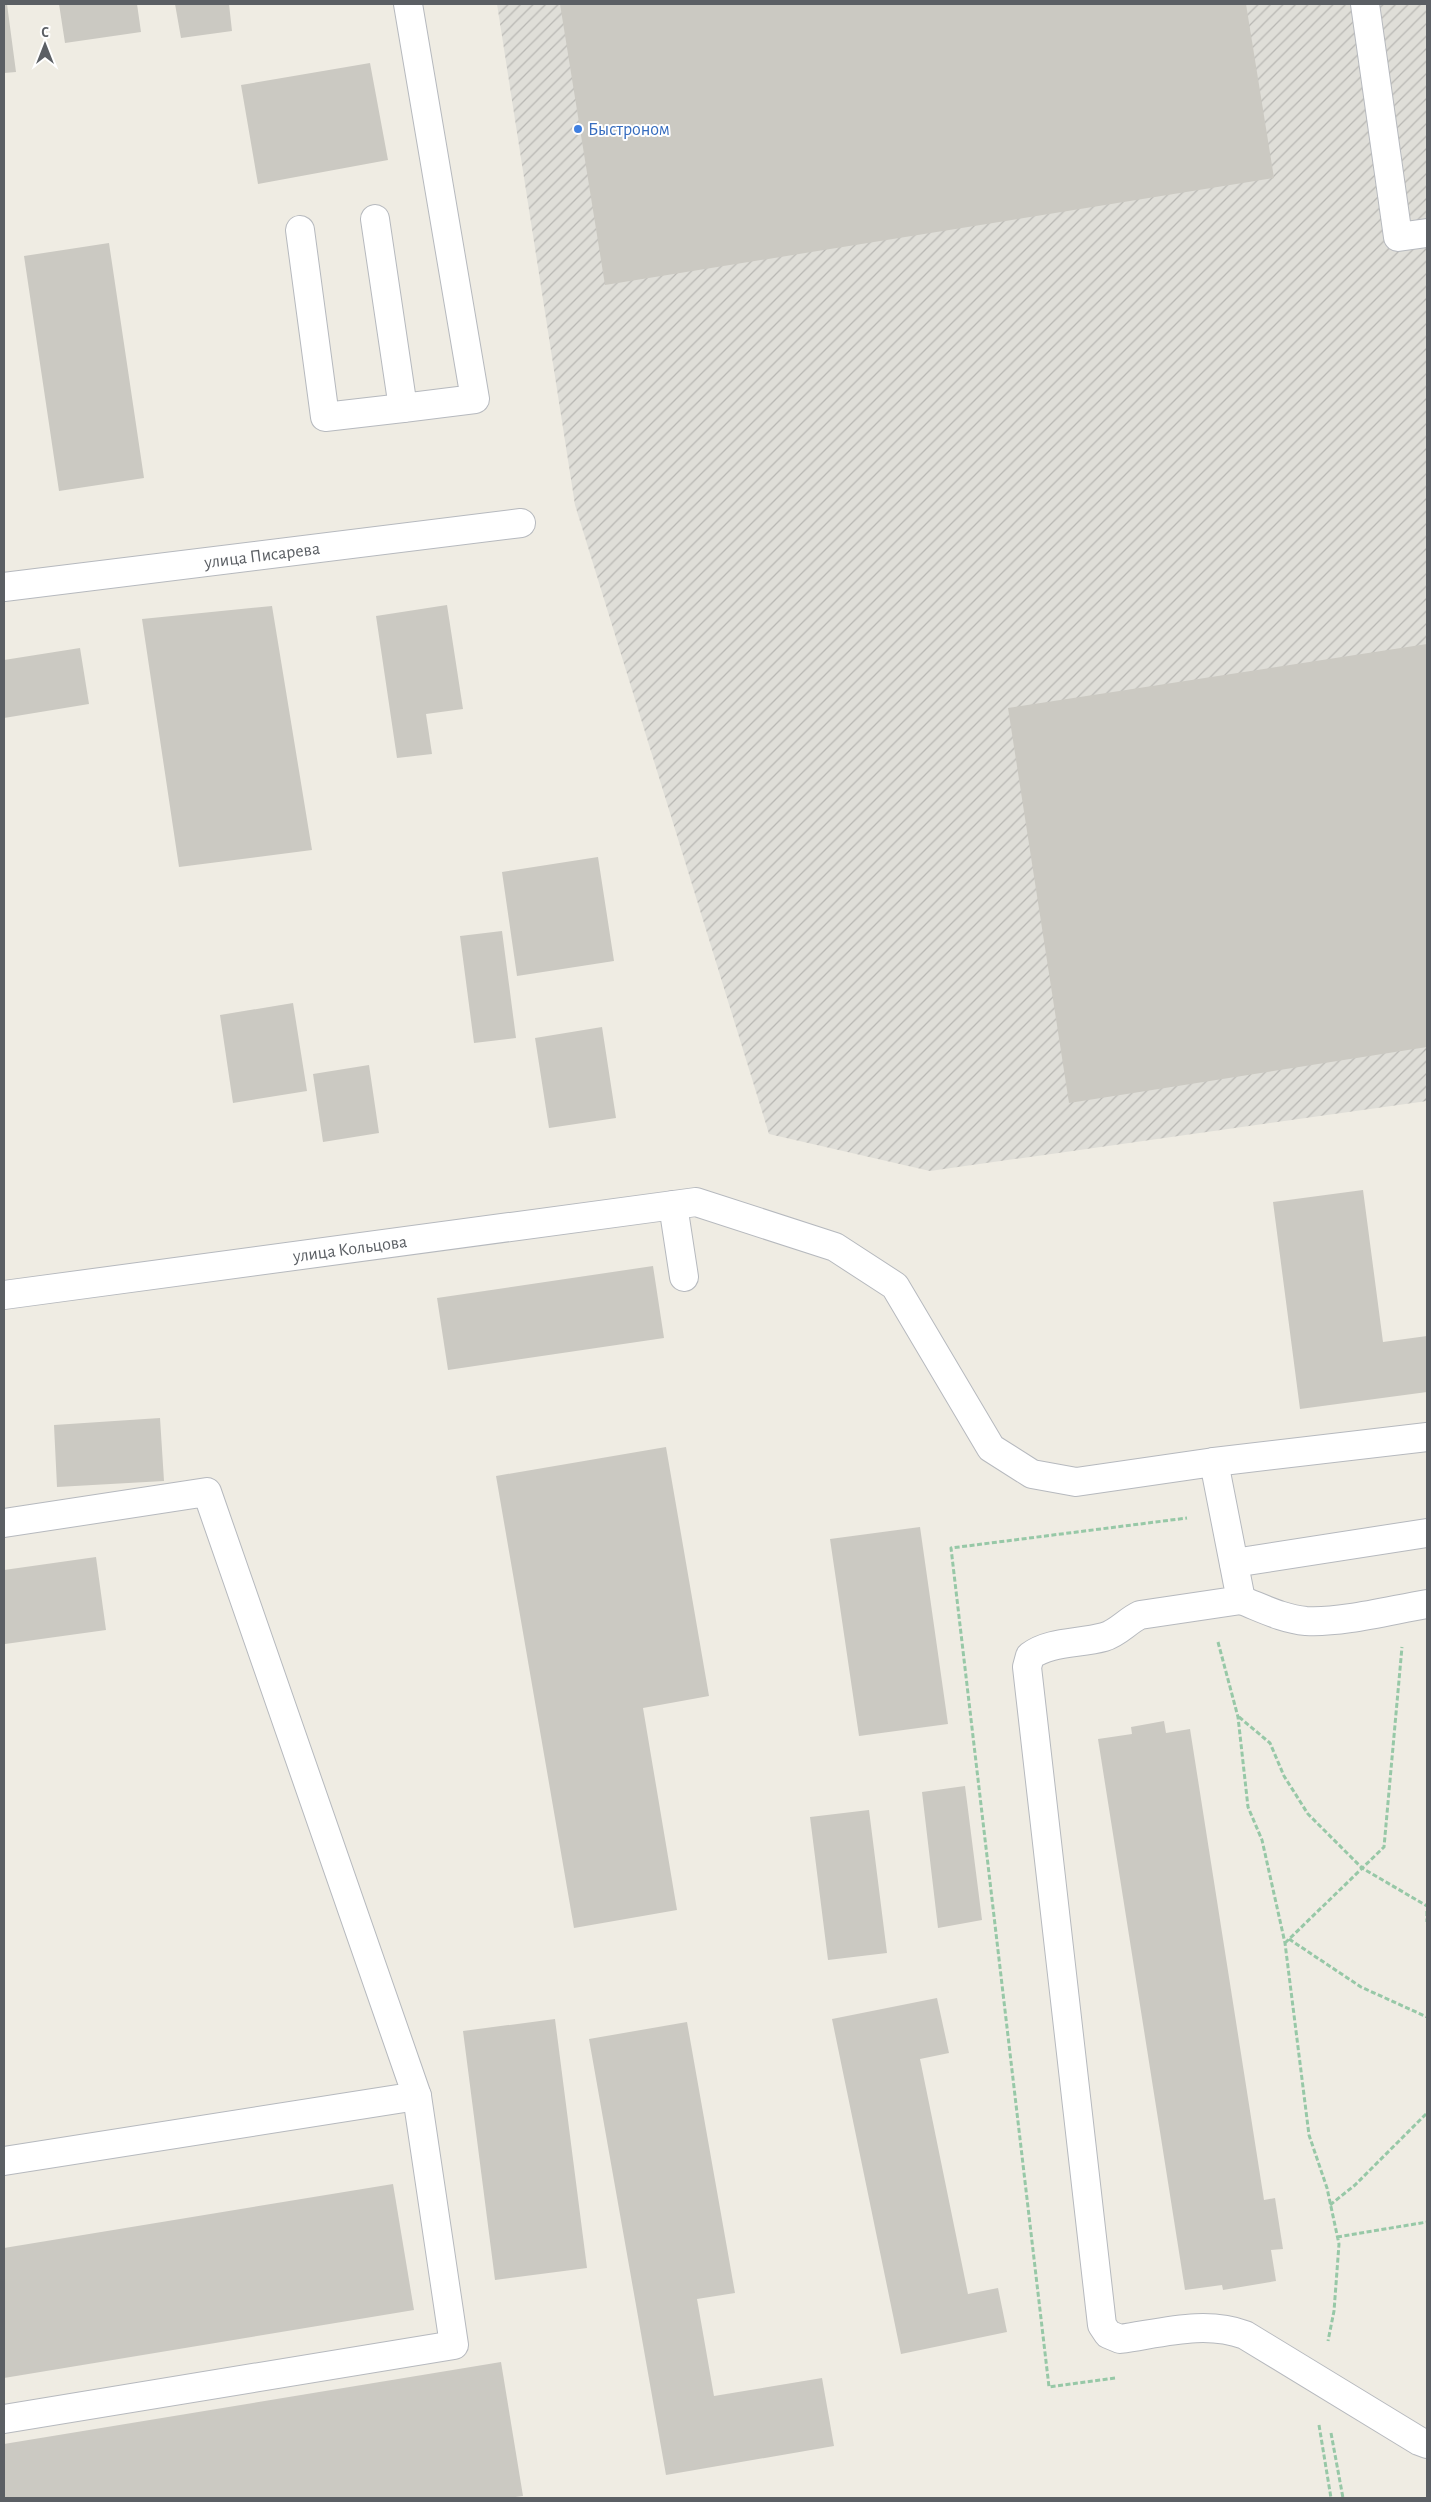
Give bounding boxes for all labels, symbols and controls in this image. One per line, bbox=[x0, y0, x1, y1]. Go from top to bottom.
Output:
north arrow bbox=[20, 20, 70, 70]
text: С bbox=[41, 26, 49, 40]
place label: Быстроном bbox=[588, 121, 670, 139]
marker: Быстроном bbox=[572, 123, 584, 135]
street label: улица Писарева bbox=[202, 540, 321, 572]
street label: улица Кольцова bbox=[291, 1233, 408, 1266]

